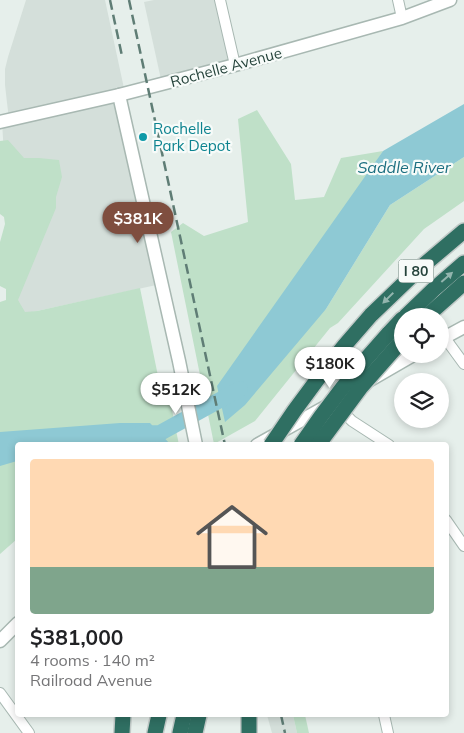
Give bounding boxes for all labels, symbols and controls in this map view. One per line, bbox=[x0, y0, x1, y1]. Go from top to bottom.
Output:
street label: Rochelle Avenue bbox=[168, 43, 284, 91]
place label: Rochelle Park Depot bbox=[153, 119, 231, 155]
marker: Rochelle Park Depot bbox=[137, 131, 149, 143]
water label: Saddle River bbox=[357, 157, 452, 177]
pin: $381K bbox=[103, 202, 173, 244]
text: $381K bbox=[113, 208, 163, 228]
road number: I 80 bbox=[398, 260, 434, 282]
one-way arrow bbox=[441, 272, 454, 283]
one-way arrow bbox=[382, 292, 394, 304]
map controls bbox=[394, 308, 449, 428]
button: locate bbox=[394, 308, 449, 363]
pin: $180K bbox=[295, 346, 365, 389]
text: $180K bbox=[305, 353, 355, 373]
pin: $512K bbox=[141, 372, 211, 415]
button: layers bbox=[394, 373, 449, 428]
text: $512K bbox=[151, 379, 201, 399]
icon: home bbox=[187, 492, 277, 582]
text: $381,000 bbox=[30, 624, 123, 650]
text: 4 rooms · 140 m² bbox=[30, 650, 155, 670]
text: Railroad Avenue bbox=[30, 670, 152, 690]

